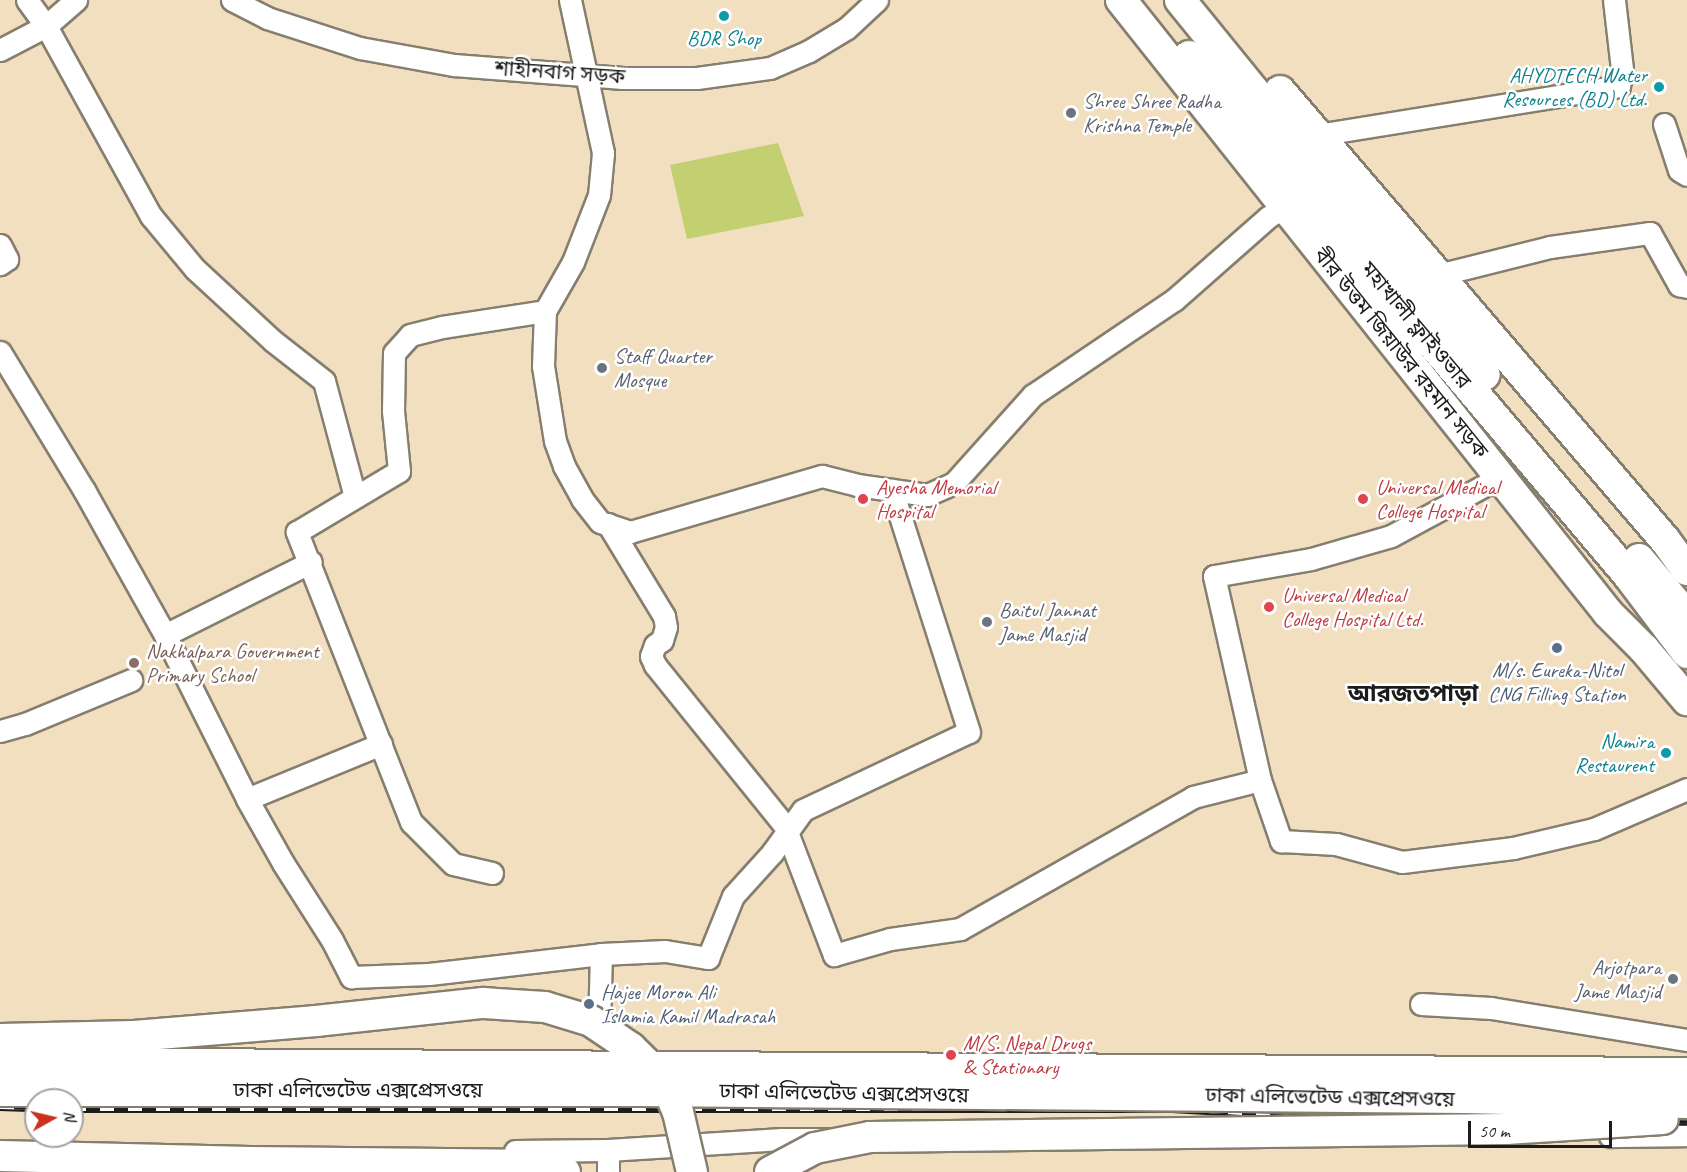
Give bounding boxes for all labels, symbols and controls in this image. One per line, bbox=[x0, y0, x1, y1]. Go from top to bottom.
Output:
marker: BDR Shop bbox=[717, 9, 731, 23]
place label: BDR Shop bbox=[687, 25, 761, 51]
street label: শাহীনবাগ সড়ক bbox=[494, 55, 626, 89]
place label: AHYDTECH Water Resources (BD) Ltd. bbox=[1502, 62, 1647, 112]
marker: AHYDTECH Water Resources (BD) Ltd. bbox=[1652, 80, 1666, 94]
place label: Shree Shree Radha Krishna Temple bbox=[1083, 88, 1223, 138]
marker: Shree Shree Radha Krishna Temple bbox=[1064, 106, 1078, 120]
street label: বীর উত্তম জিয়াউর রহমান সড়ক bbox=[1308, 243, 1494, 463]
street label: মহাখালী ফ্লাইওভার bbox=[1356, 256, 1476, 394]
place label: Staff Quarter Mosque bbox=[614, 343, 712, 393]
marker: Staff Quarter Mosque bbox=[595, 361, 609, 375]
place label: Ayesha Memorial Hospital bbox=[876, 474, 996, 524]
place label: Universal Medical College Hospital bbox=[1376, 474, 1499, 524]
marker: Ayesha Memorial Hospital bbox=[854, 490, 872, 508]
marker: Universal Medical College Hospital bbox=[1354, 490, 1372, 508]
place label: Universal Medical College Hospital Ltd. bbox=[1282, 582, 1423, 632]
place label: Baitul Jannat Jame Masjid bbox=[999, 597, 1096, 647]
marker: Universal Medical College Hospital Ltd. bbox=[1260, 598, 1278, 616]
marker: Baitul Jannat Jame Masjid bbox=[980, 615, 994, 629]
place label: Nakhalpara Government Primary School bbox=[146, 638, 319, 688]
marker: M/s. Eureka-Nitol CNG Filling Station bbox=[1550, 641, 1564, 655]
marker: Nakhalpara Government Primary School bbox=[127, 656, 141, 670]
place label: M/s. Eureka-Nitol CNG Filling Station bbox=[1488, 657, 1626, 707]
district label: আরজতপাড়া bbox=[1348, 680, 1478, 708]
place label: Namira Restaurent bbox=[1575, 728, 1654, 778]
marker: Namira Restaurent bbox=[1659, 746, 1673, 760]
place label: Arjotpara Jame Masjid bbox=[1574, 954, 1661, 1004]
marker: Arjotpara Jame Masjid bbox=[1666, 972, 1680, 986]
place label: Hajee Moron Ali Islamia Kamil Madrasah bbox=[601, 979, 776, 1029]
marker: Hajee Moron Ali Islamia Kamil Madrasah bbox=[582, 997, 596, 1011]
place label: M/S. Nepal Drugs & Stationary bbox=[963, 1030, 1091, 1080]
marker: M/S. Nepal Drugs & Stationary bbox=[944, 1048, 958, 1062]
street label: ঢাকা এলিভেটেড এক্সপ্রেসওয়ে bbox=[233, 1077, 483, 1103]
street label: ঢাকা এলিভেটেড এক্সপ্রেসওয়ে bbox=[719, 1078, 969, 1108]
street label: ঢাকা এলিভেটেড এক্সপ্রেসওয়ে bbox=[1205, 1082, 1455, 1112]
north arrow bbox=[24, 1088, 84, 1148]
text: N bbox=[59, 1109, 80, 1122]
scale bar bbox=[1471, 1109, 1615, 1147]
text: 50 m bbox=[1479, 1120, 1510, 1142]

